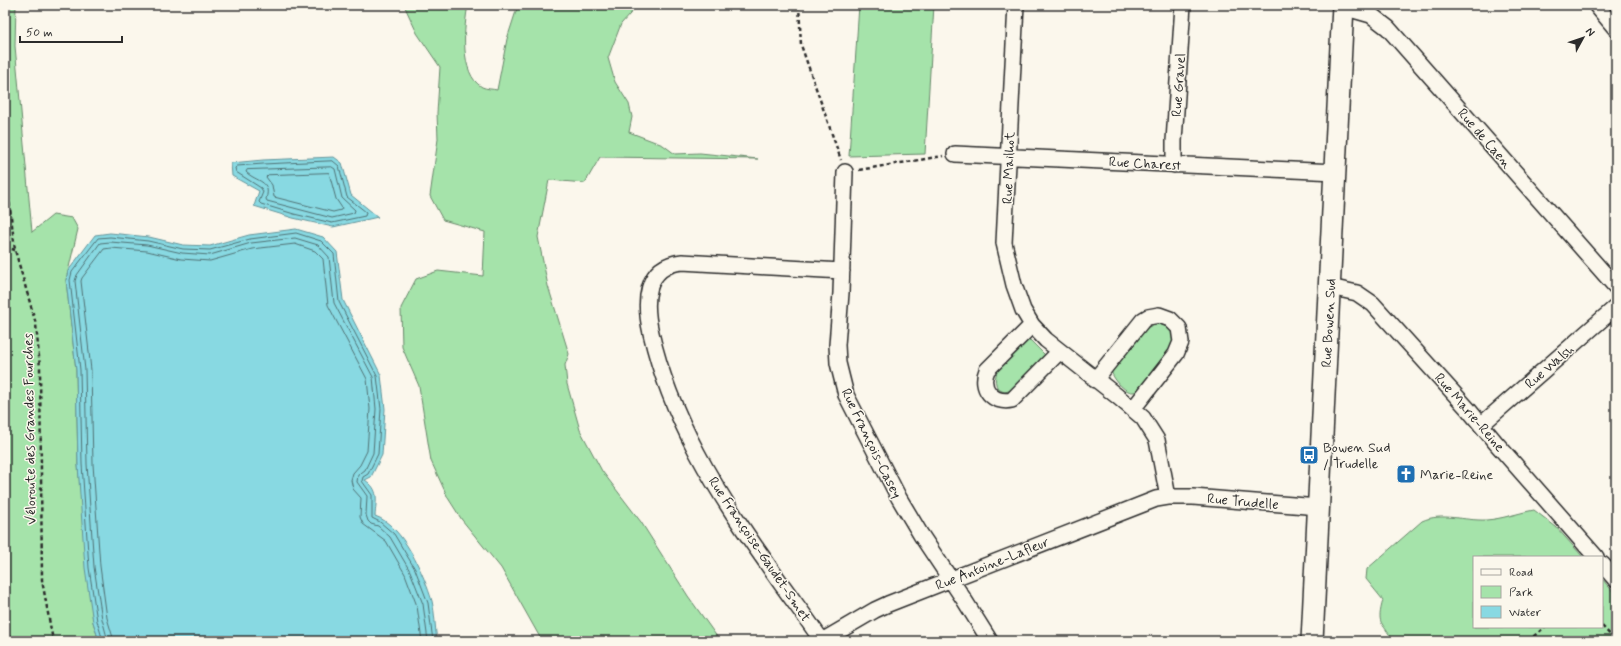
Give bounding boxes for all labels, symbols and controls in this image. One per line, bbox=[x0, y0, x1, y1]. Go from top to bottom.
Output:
scale bar bbox=[20, 18, 122, 44]
north arrow bbox=[1563, 18, 1603, 58]
text: 50 m bbox=[26, 25, 53, 41]
text: N bbox=[1582, 25, 1598, 40]
street label: Rue Gravel bbox=[1168, 53, 1190, 118]
street label: Rue de Caen bbox=[1453, 105, 1515, 173]
street label: Rue Mailhot bbox=[999, 131, 1019, 205]
street label: Rue Charest bbox=[1108, 153, 1182, 175]
street label: Rue Bowen Sud bbox=[1318, 278, 1340, 368]
street label: Véloroute des Grandes Fourches bbox=[19, 333, 41, 525]
street label: Rue Walsh bbox=[1521, 340, 1578, 393]
street label: Rue Marie-Reine bbox=[1430, 370, 1508, 456]
street label: Rue François-Casey bbox=[837, 385, 906, 501]
place label: Bowen Sud / Trudelle bbox=[1323, 439, 1391, 473]
bus stop icon: Bowen Sud / Trudelle bbox=[1298, 444, 1320, 466]
church icon: Marie-Reine bbox=[1395, 463, 1417, 485]
place label: Marie-Reine bbox=[1420, 466, 1493, 484]
street label: Rue Françoise-Gaudet-Smet bbox=[704, 473, 815, 626]
street label: Rue Trudelle bbox=[1206, 490, 1279, 514]
street label: Rue Antoine-Lafleur bbox=[933, 533, 1052, 595]
legend bbox=[1473, 556, 1603, 628]
text: Road bbox=[1509, 565, 1533, 581]
text: Park bbox=[1509, 585, 1533, 601]
text: Water bbox=[1509, 605, 1541, 621]

